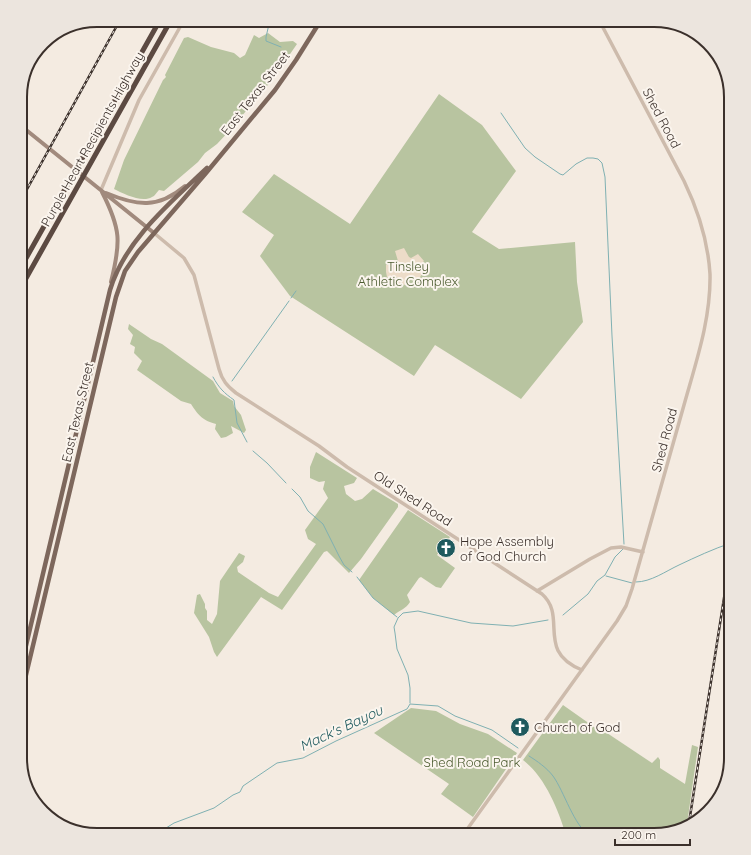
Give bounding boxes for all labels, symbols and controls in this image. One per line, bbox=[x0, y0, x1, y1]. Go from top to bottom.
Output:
street label: East Texas Street bbox=[217, 48, 293, 138]
street label: Purple Heart Recipients Highway bbox=[37, 49, 147, 229]
street label: Shed Road bbox=[640, 85, 684, 151]
park label: Tinsley Athletic Complex bbox=[358, 258, 458, 289]
street label: East Texas Street bbox=[58, 360, 96, 464]
street label: Shed Road bbox=[648, 406, 680, 474]
street label: Old Shed Road bbox=[371, 467, 455, 529]
place label: Hope Assembly of God Church bbox=[460, 533, 554, 564]
church icon: Hope Assembly of God Church bbox=[435, 537, 457, 559]
water label: Mack's Bayou bbox=[297, 700, 386, 755]
church icon: Church of God bbox=[509, 716, 531, 738]
place label: Church of God bbox=[534, 719, 621, 735]
park label: Shed Road Park bbox=[424, 754, 520, 770]
scale bar bbox=[615, 821, 690, 847]
text: 200 m bbox=[621, 827, 656, 842]

